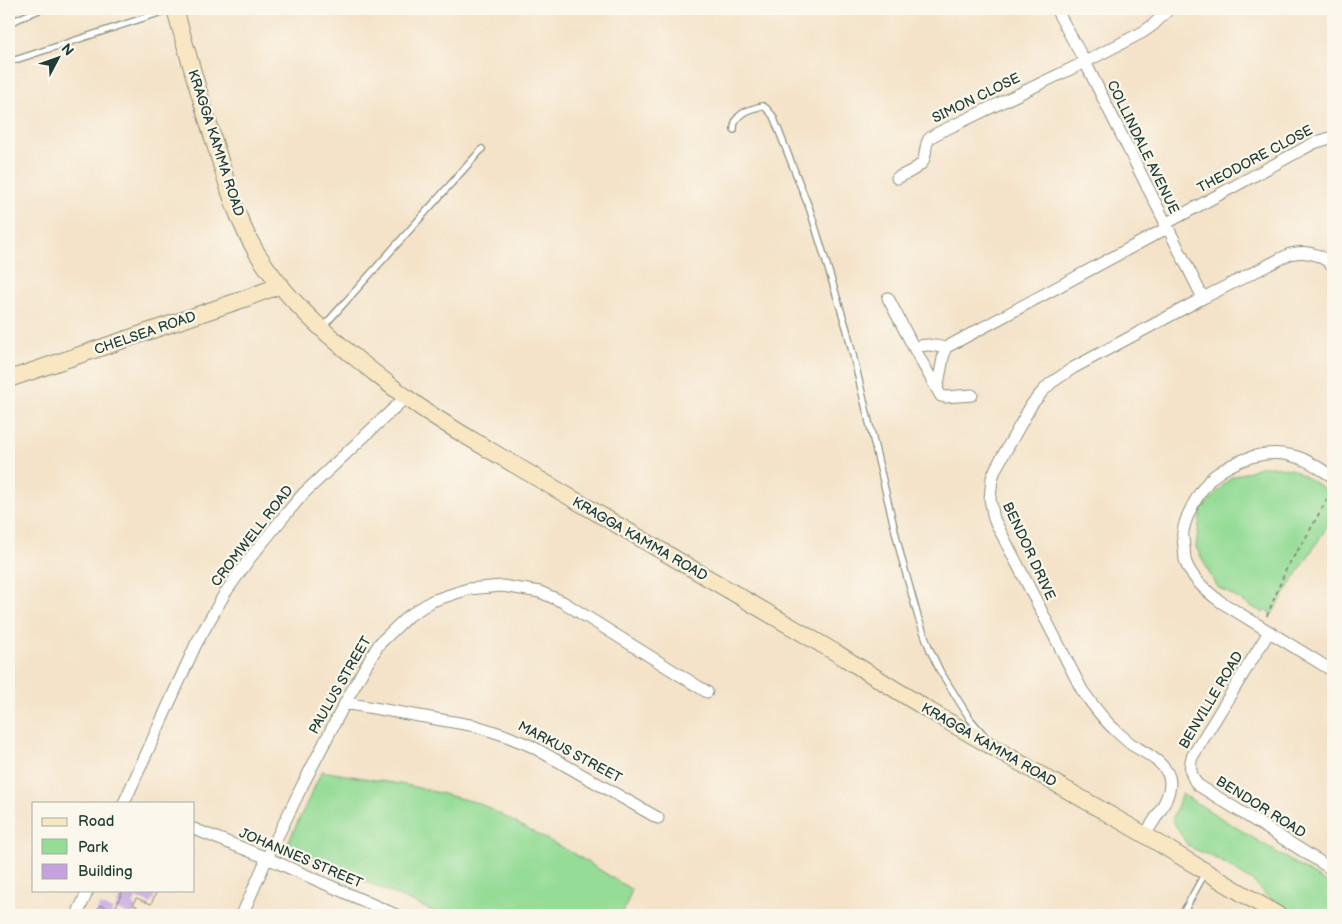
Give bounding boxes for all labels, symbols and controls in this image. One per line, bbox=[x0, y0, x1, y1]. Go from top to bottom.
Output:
north arrow bbox=[32, 32, 82, 82]
text: N bbox=[58, 40, 77, 59]
street label: KRAGGA KAMMA ROAD bbox=[184, 67, 248, 219]
street label: SIMON CLOSE bbox=[929, 69, 1023, 127]
street label: COLLINDALE AVENUE bbox=[1103, 78, 1183, 216]
street label: THEODORE CLOSE bbox=[1195, 121, 1315, 197]
street label: CHELSEA ROAD bbox=[92, 308, 198, 358]
street label: CROMWELL ROAD bbox=[207, 482, 297, 590]
street label: KRAGGA KAMMA ROAD bbox=[569, 493, 711, 585]
street label: BENDOR DRIVE bbox=[999, 499, 1059, 603]
street label: PAULUS STREET bbox=[305, 633, 375, 737]
street label: BENVILLE ROAD bbox=[1175, 648, 1247, 752]
street label: KRAGGA KAMMA ROAD bbox=[918, 699, 1060, 791]
street label: MARKUS STREET bbox=[515, 717, 625, 787]
street label: BENDOR ROAD bbox=[1213, 773, 1309, 841]
legend bbox=[32, 802, 195, 892]
text: Road bbox=[78, 812, 114, 831]
street label: JOHANNES STREET bbox=[237, 824, 366, 892]
text: Park bbox=[78, 838, 109, 857]
text: Building bbox=[78, 862, 133, 881]

